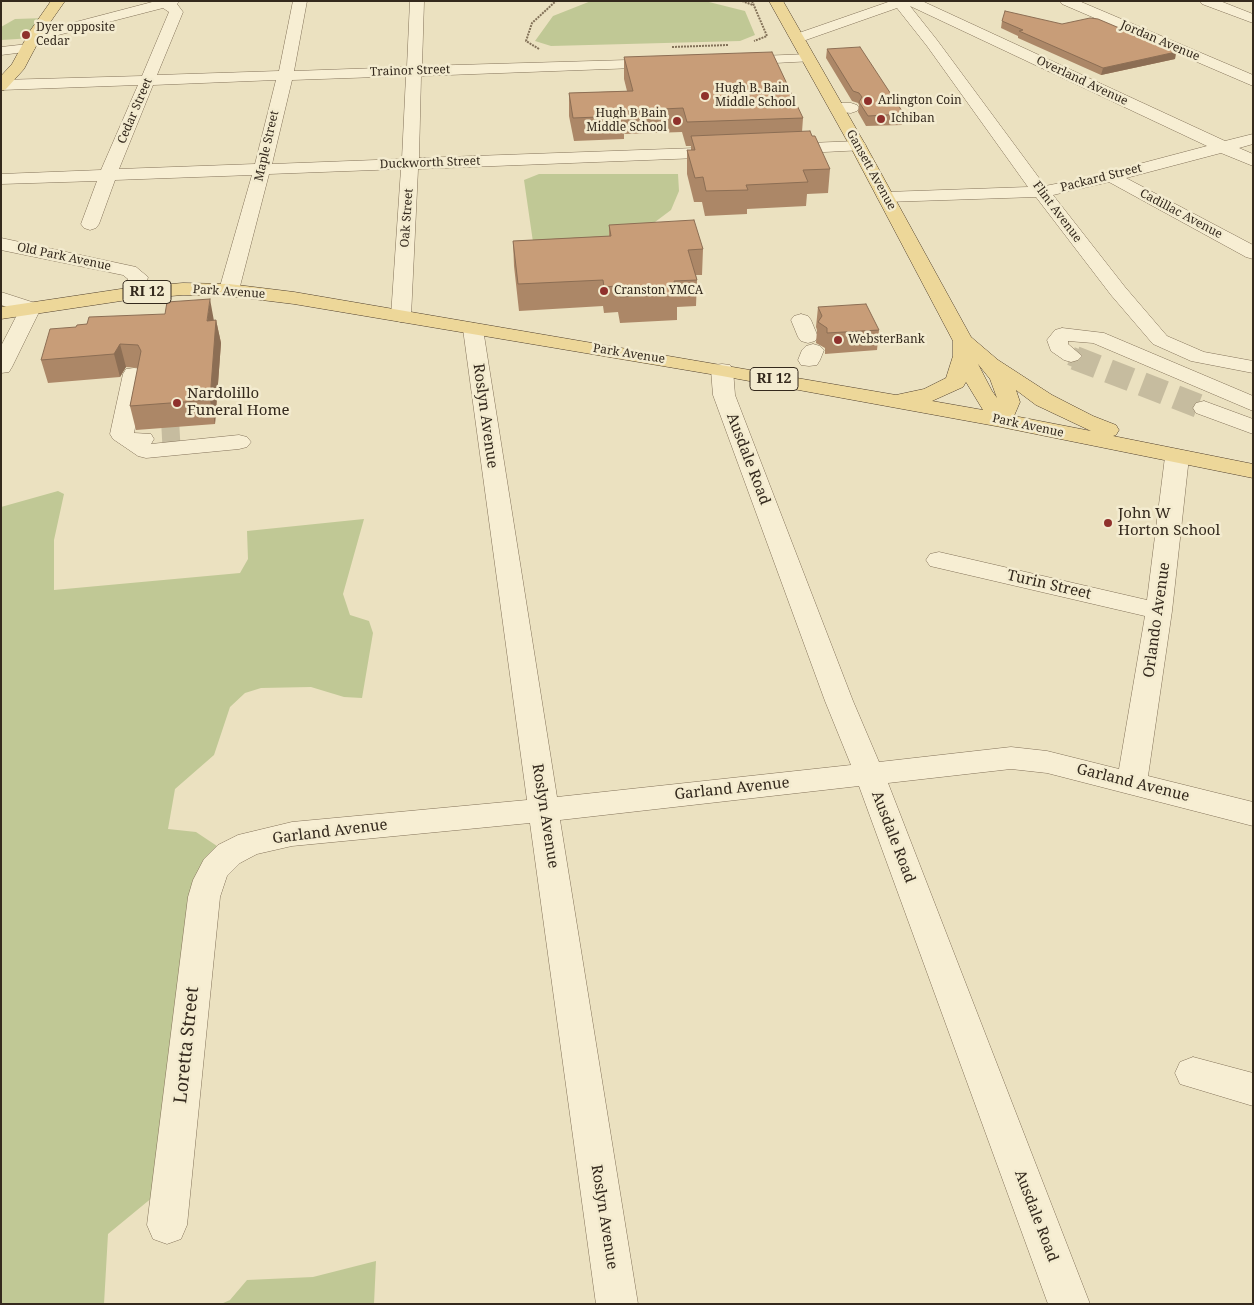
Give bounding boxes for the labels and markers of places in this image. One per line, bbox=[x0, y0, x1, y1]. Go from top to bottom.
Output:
place label: Dyer opposite Cedar bbox=[36, 21, 115, 49]
marker: Dyer opposite Cedar bbox=[20, 29, 32, 41]
place label: Hugh B. Bain Middle School bbox=[715, 82, 796, 110]
marker: Hugh B. Bain Middle School bbox=[699, 90, 711, 102]
place label: Arlington Coin bbox=[878, 94, 962, 108]
marker: Arlington Coin bbox=[862, 95, 874, 107]
place label: Hugh B Bain Middle School bbox=[586, 107, 667, 135]
place label: Ichiban bbox=[891, 112, 935, 126]
marker: Ichiban bbox=[875, 113, 887, 125]
marker: Hugh B Bain Middle School bbox=[671, 115, 683, 127]
place label: Cranston YMCA bbox=[614, 284, 703, 298]
marker: Cranston YMCA bbox=[598, 285, 610, 297]
place label: WebsterBank bbox=[848, 333, 925, 347]
marker: WebsterBank bbox=[832, 334, 844, 346]
place label: Nardolillo Funeral Home bbox=[187, 385, 290, 420]
marker: Nardolillo Funeral Home bbox=[171, 397, 183, 409]
place label: John W Horton School bbox=[1118, 505, 1220, 540]
marker: John W Horton School bbox=[1102, 517, 1114, 529]

